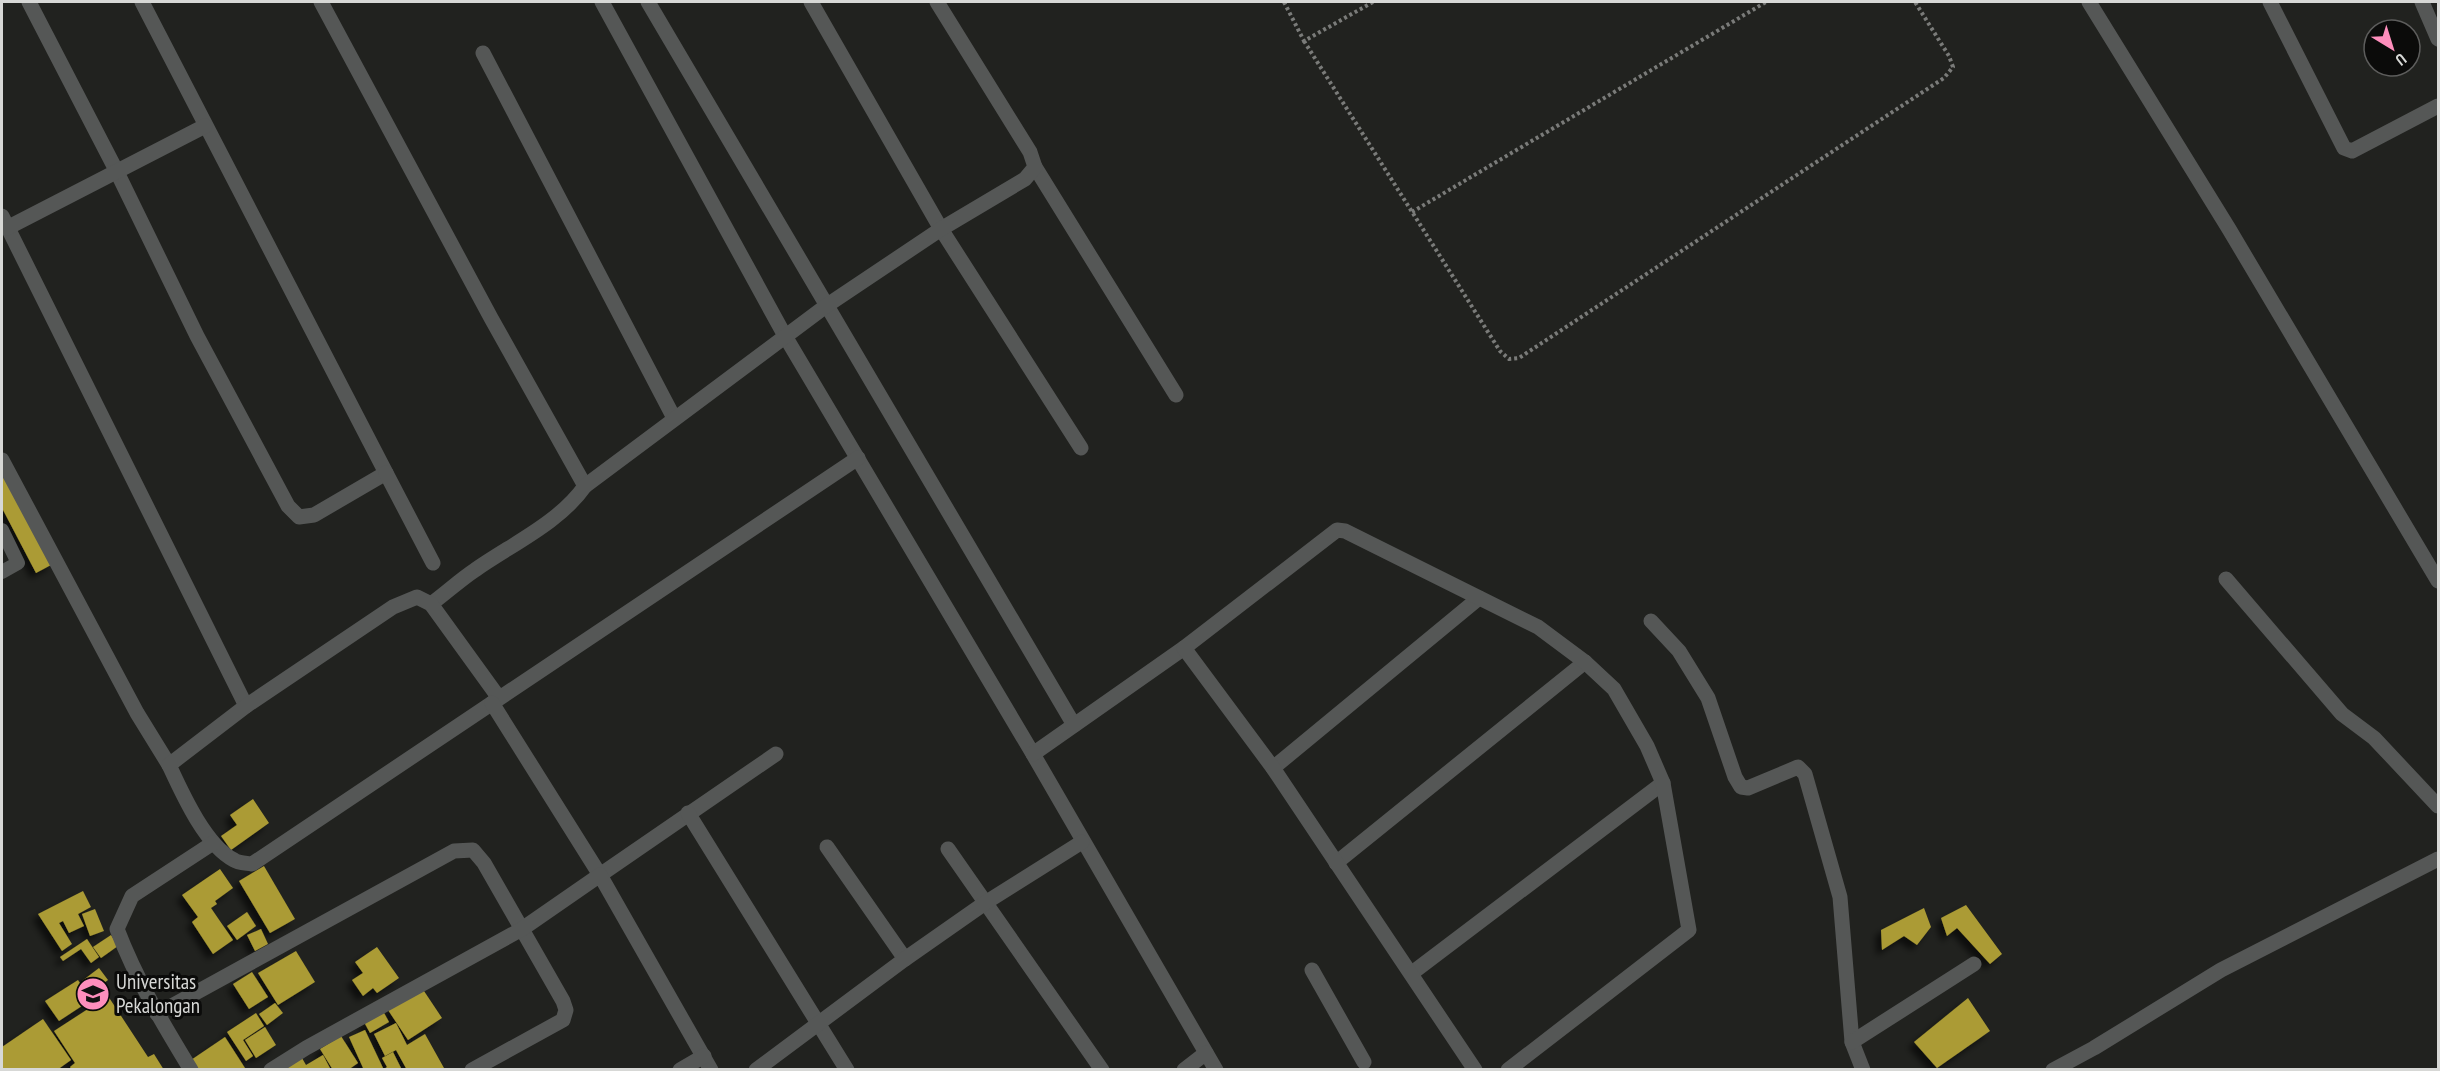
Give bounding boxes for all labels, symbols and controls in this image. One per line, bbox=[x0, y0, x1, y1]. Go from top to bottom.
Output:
north arrow bbox=[2362, 18, 2422, 78]
text: U bbox=[2392, 49, 2411, 70]
place label: Universitas Pekalongan bbox=[116, 968, 200, 1019]
school or university icon: Universitas Pekalongan bbox=[75, 976, 111, 1012]

